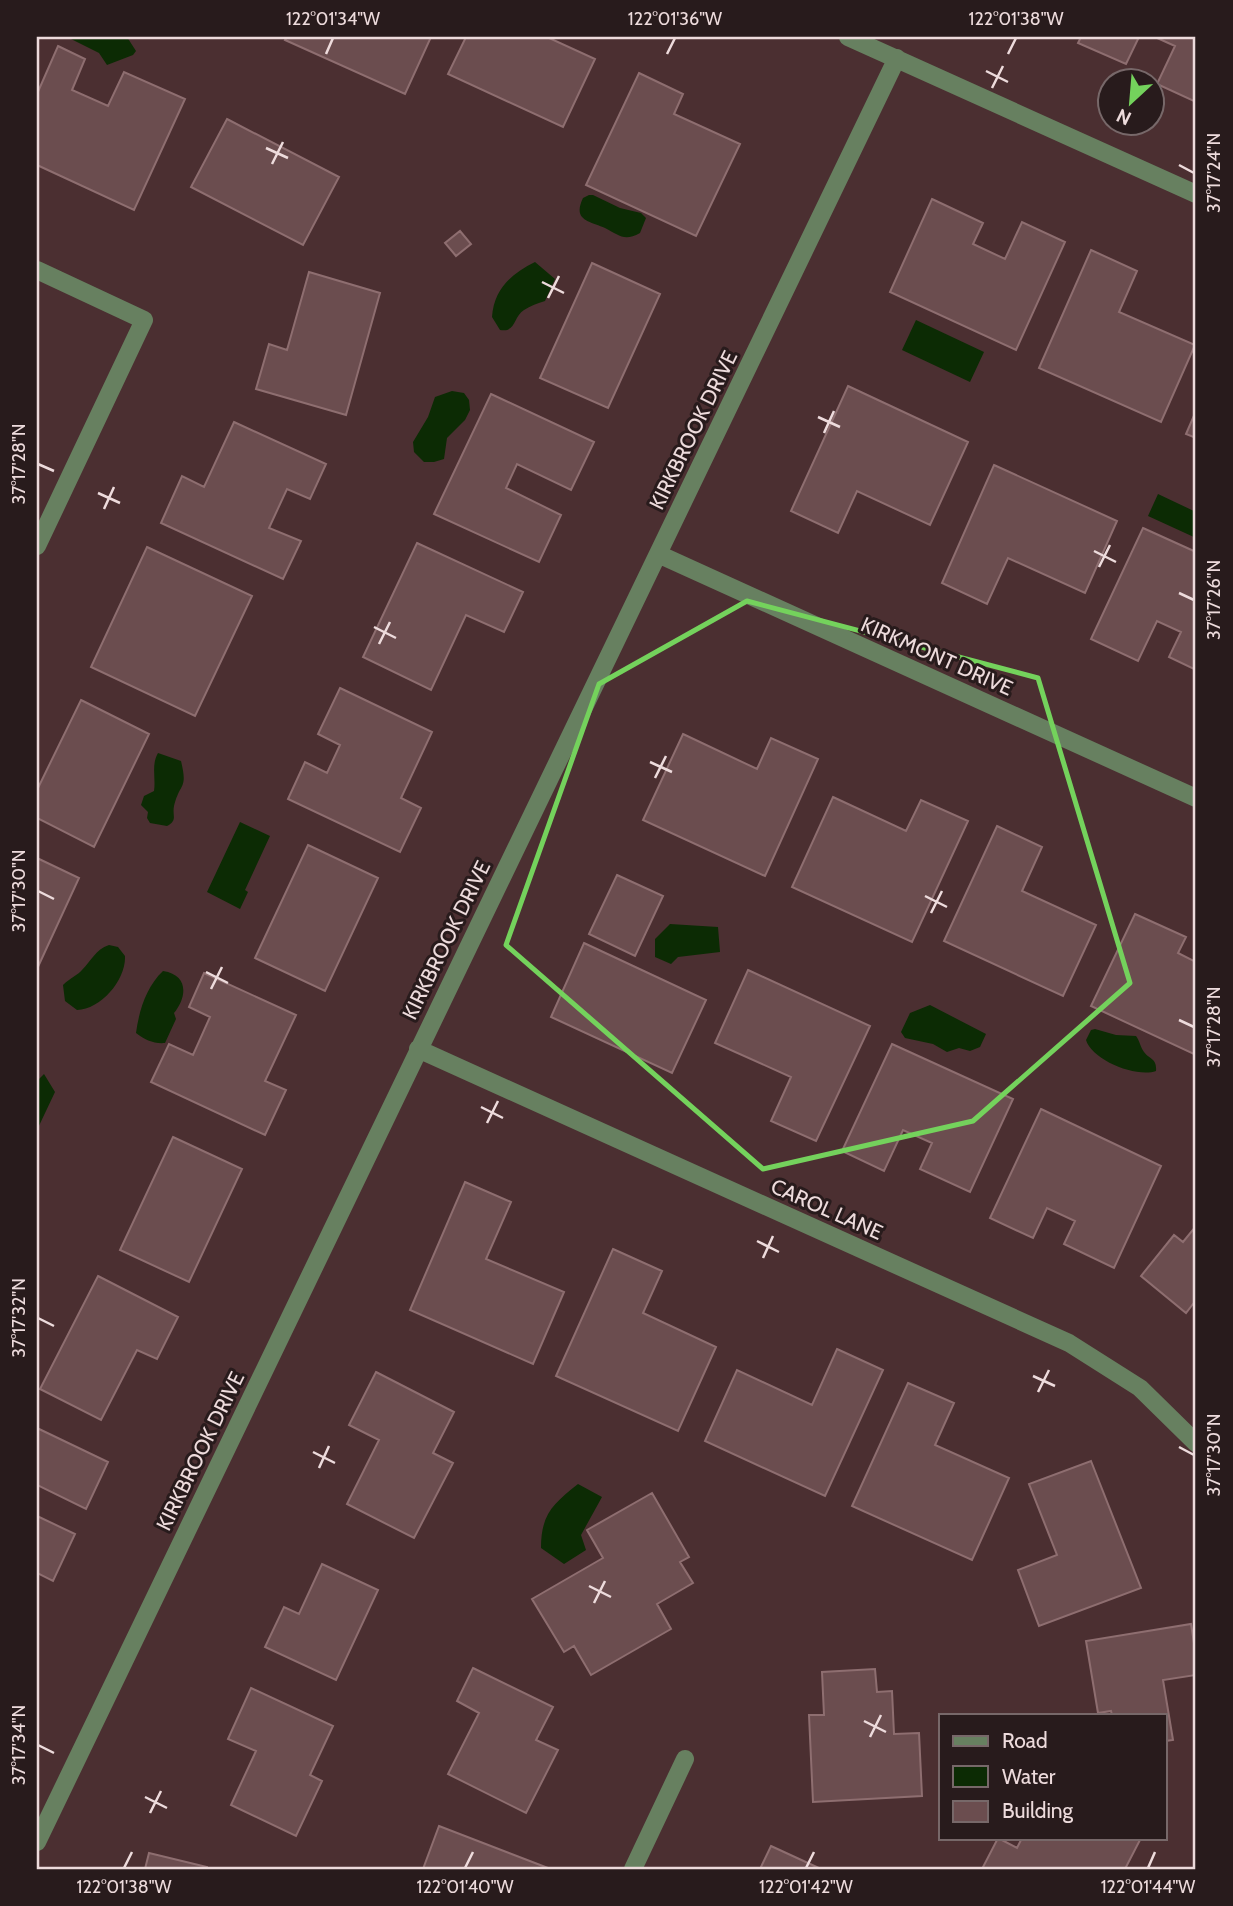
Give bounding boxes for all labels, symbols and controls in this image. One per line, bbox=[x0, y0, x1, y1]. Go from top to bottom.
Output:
text: 122°01'34"W bbox=[286, 8, 380, 30]
text: 122°01'36"W bbox=[628, 8, 722, 30]
text: 122°01'38"W bbox=[969, 8, 1063, 30]
north arrow bbox=[1096, 66, 1166, 136]
text: N bbox=[1113, 104, 1135, 130]
text: 37°17'24"N bbox=[1203, 133, 1225, 213]
street label: KIRKBROOK DRIVE bbox=[644, 346, 742, 514]
text: 37°17'28"N bbox=[8, 424, 30, 504]
text: 37°17'26"N bbox=[1203, 560, 1225, 640]
street label: KIRKMONT DRIVE bbox=[857, 611, 1017, 701]
text: 37°17'30"N bbox=[8, 850, 30, 932]
street label: KIRKBROOK DRIVE bbox=[397, 856, 495, 1024]
text: 37°17'28"N bbox=[1203, 987, 1225, 1067]
street label: CAROL LANE bbox=[767, 1173, 887, 1245]
text: 37°17'32"N bbox=[8, 1278, 30, 1358]
street label: KIRKBROOK DRIVE bbox=[151, 1367, 249, 1535]
text: 37°17'30"N bbox=[1203, 1414, 1225, 1496]
text: 37°17'34"N bbox=[8, 1705, 30, 1785]
legend bbox=[939, 1714, 1166, 1840]
text: Road bbox=[1002, 1728, 1048, 1753]
text: Water bbox=[1002, 1764, 1056, 1789]
text: Building bbox=[1002, 1798, 1074, 1823]
text: 122°01'38"W bbox=[77, 1876, 171, 1898]
text: 122°01'40"W bbox=[417, 1876, 513, 1898]
text: 122°01'42"W bbox=[759, 1876, 853, 1898]
text: 122°01'44"W bbox=[1101, 1876, 1195, 1898]

